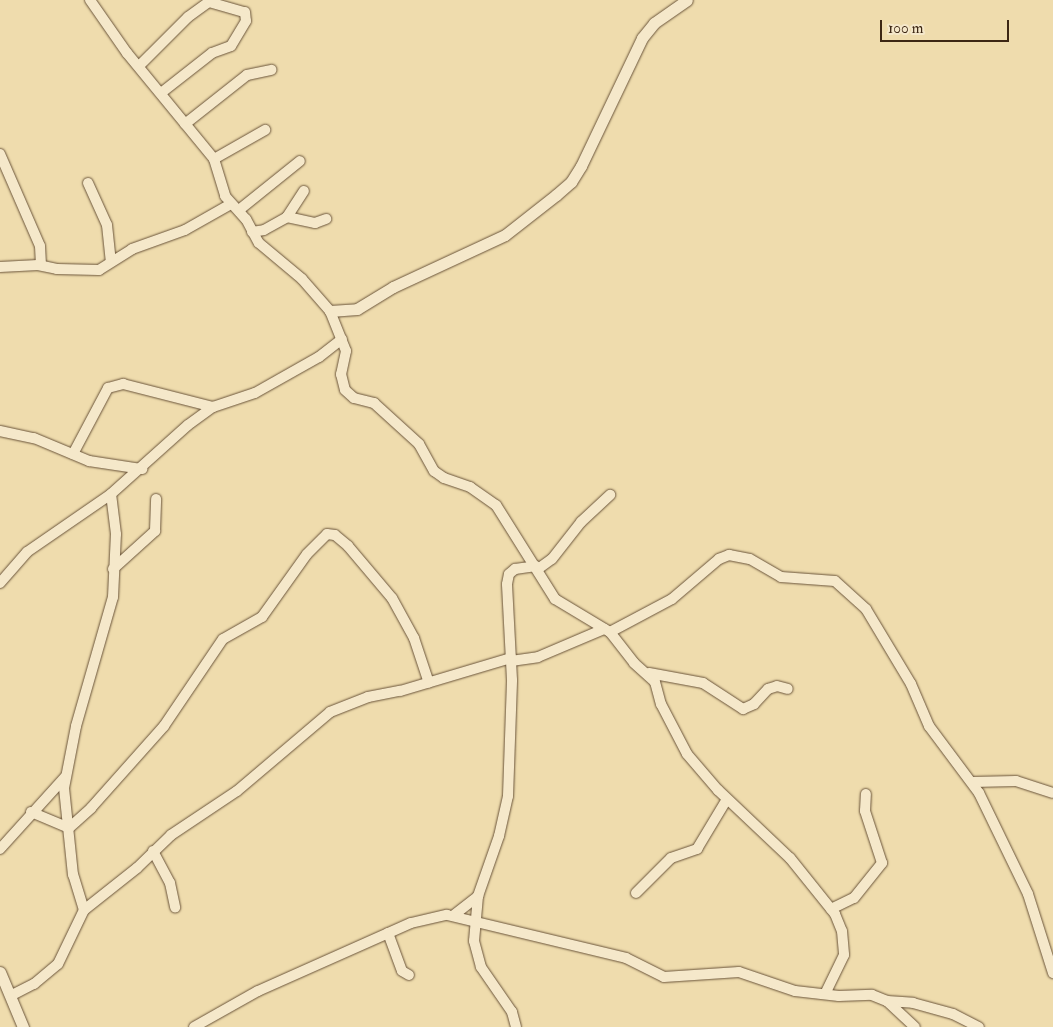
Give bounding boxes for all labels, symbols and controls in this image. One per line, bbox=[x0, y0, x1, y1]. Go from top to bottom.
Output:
scale bar bbox=[883, 10, 1012, 42]
text: 100 m bbox=[888, 19, 923, 38]

